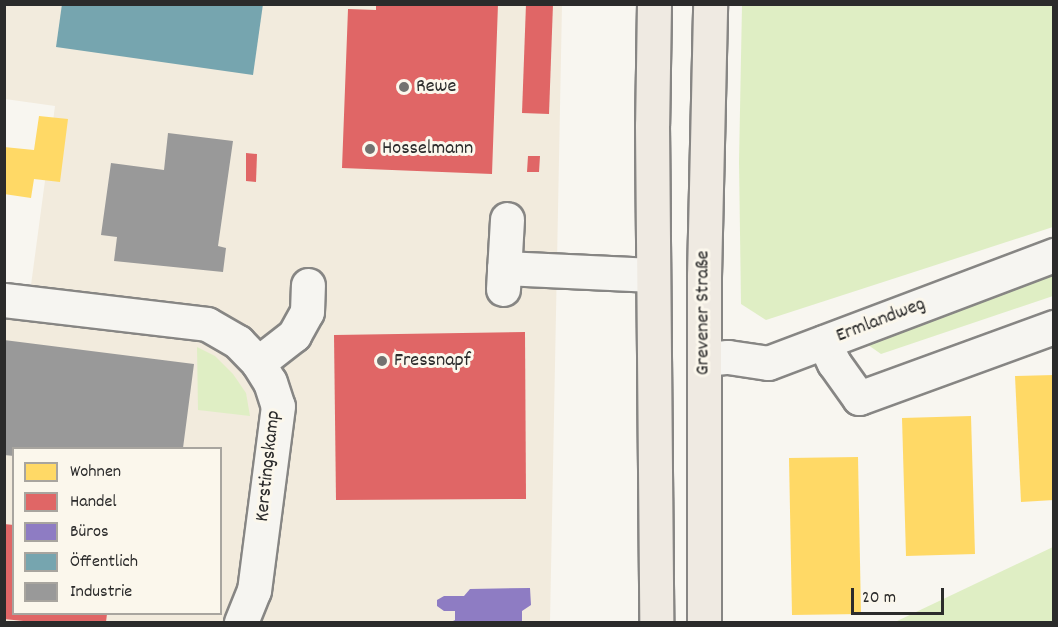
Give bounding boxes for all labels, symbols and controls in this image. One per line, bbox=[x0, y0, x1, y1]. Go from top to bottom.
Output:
place label: Rewe bbox=[416, 75, 456, 99]
marker: Rewe bbox=[397, 80, 411, 94]
place label: Hosselmann bbox=[382, 137, 473, 161]
marker: Hosselmann bbox=[363, 142, 377, 156]
street label: Grevener Straße bbox=[692, 251, 716, 375]
street label: Ermlandweg bbox=[833, 293, 929, 349]
place label: Fressnapf bbox=[394, 349, 471, 373]
marker: Fressnapf bbox=[375, 354, 389, 368]
street label: Kerstingskamp bbox=[251, 409, 287, 523]
legend bbox=[12, 447, 222, 615]
text: Wohnen bbox=[70, 460, 121, 485]
text: Handel bbox=[70, 490, 117, 515]
text: Büros bbox=[70, 520, 109, 545]
text: Öffentlich bbox=[70, 550, 138, 575]
scale bar bbox=[854, 576, 947, 614]
text: Industrie bbox=[70, 580, 132, 605]
text: 20 m bbox=[862, 586, 896, 611]

